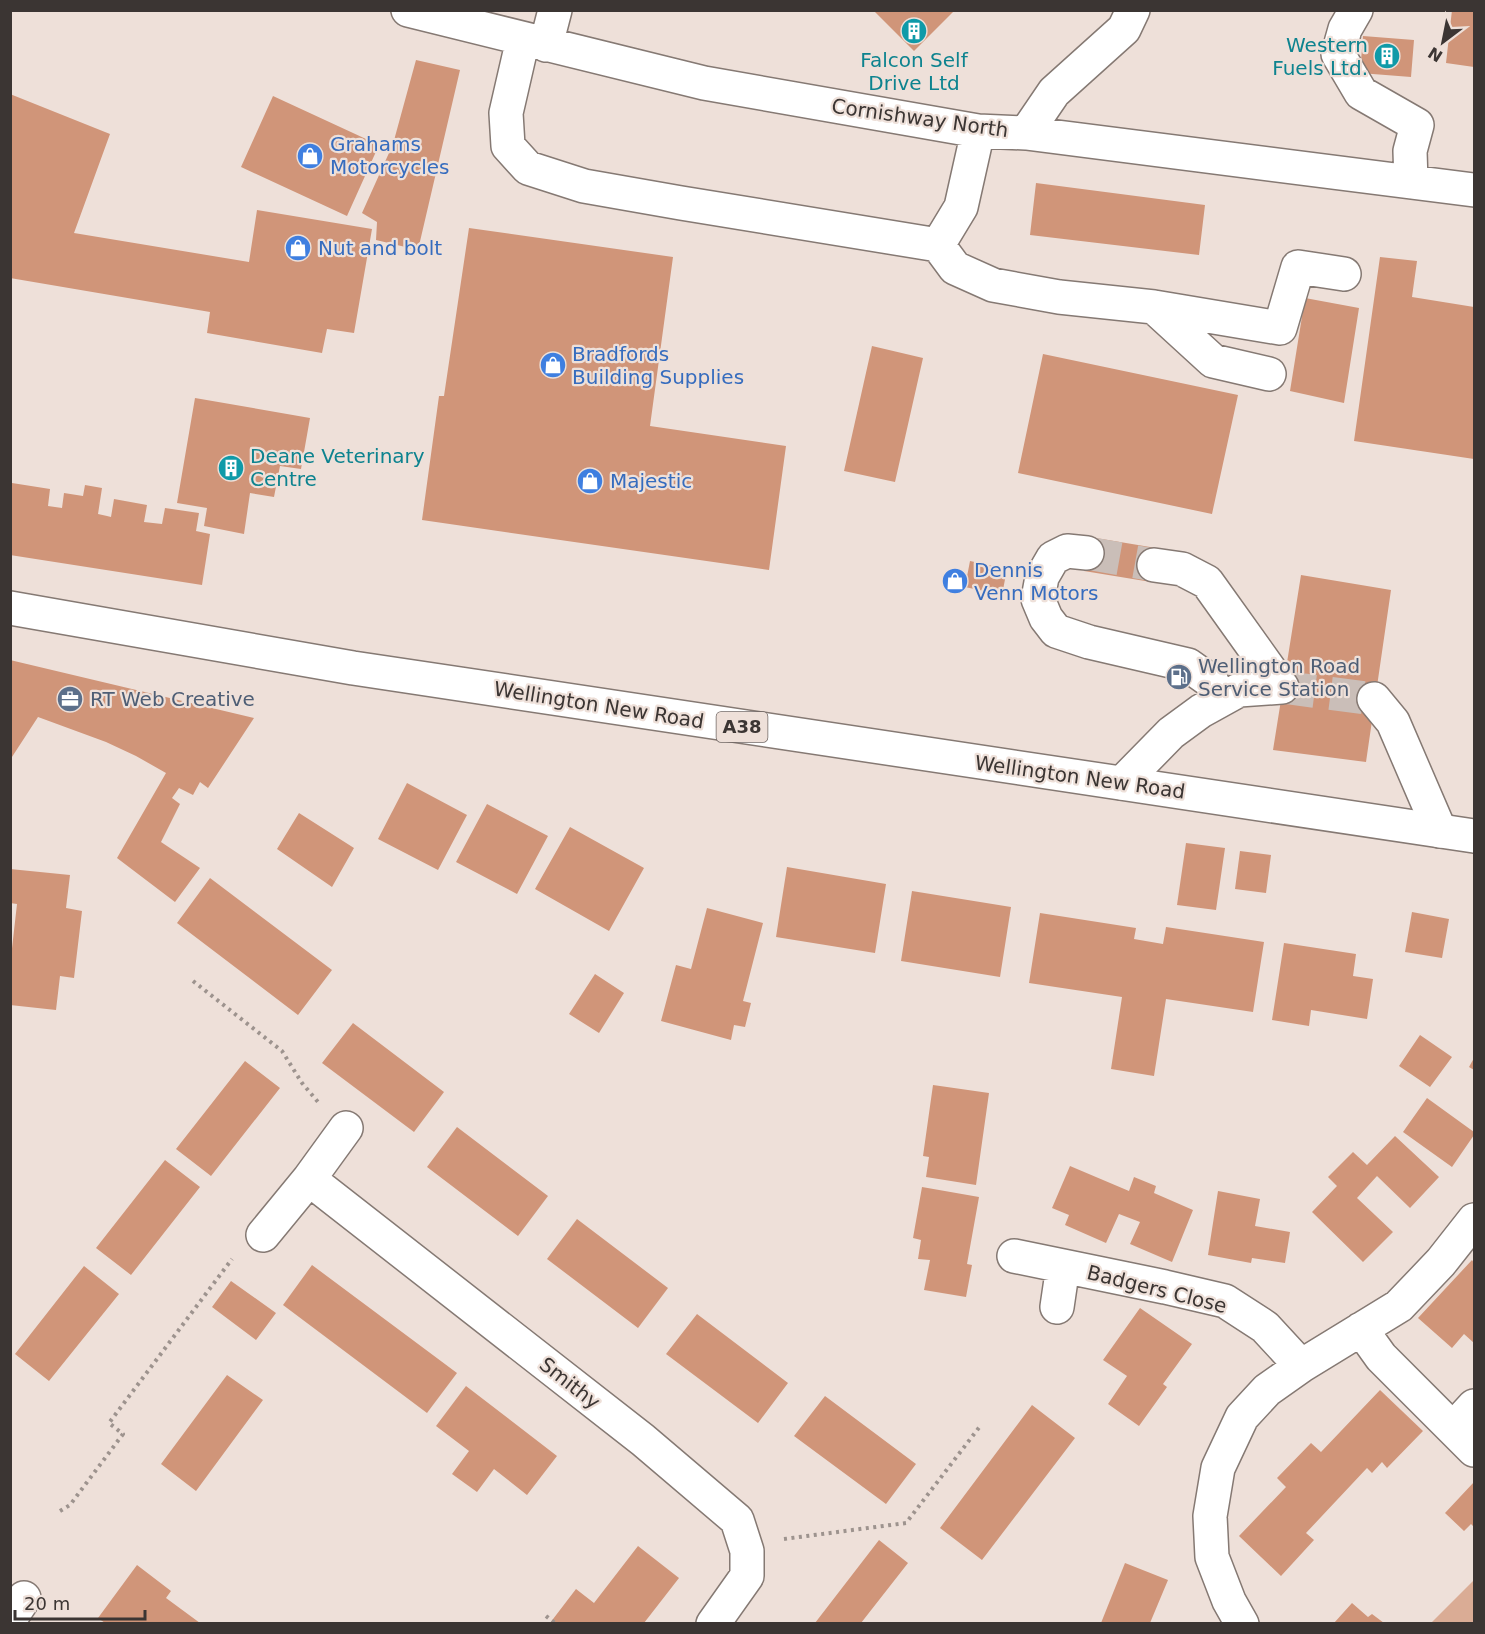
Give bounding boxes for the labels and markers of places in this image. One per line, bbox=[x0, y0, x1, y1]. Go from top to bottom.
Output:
building icon: Falcon Self Drive Ltd bbox=[899, 16, 929, 46]
place label: Western Fuels Ltd. bbox=[1272, 33, 1368, 80]
building icon: Western Fuels Ltd. bbox=[1372, 41, 1402, 71]
place label: Falcon Self Drive Ltd bbox=[860, 48, 969, 95]
place label: Grahams Motorcycles bbox=[330, 132, 449, 179]
shop icon: Grahams Motorcycles bbox=[295, 141, 325, 171]
shop icon: Nut and bolt bbox=[283, 233, 313, 263]
place label: Nut and bolt bbox=[318, 236, 442, 260]
place label: Bradfords Building Supplies bbox=[572, 342, 744, 389]
shop icon: Bradfords Building Supplies bbox=[538, 350, 568, 380]
place label: Deane Veterinary Centre bbox=[250, 444, 425, 491]
building icon: Deane Veterinary Centre bbox=[216, 453, 246, 483]
shop icon: Majestic bbox=[575, 466, 605, 496]
place label: Majestic bbox=[610, 469, 692, 493]
place label: Dennis Venn Motors bbox=[974, 558, 1098, 605]
shop icon: Dennis Venn Motors bbox=[940, 566, 970, 596]
place label: Wellington Road Service Station bbox=[1198, 654, 1360, 701]
fuel station icon: Wellington Road Service Station bbox=[1164, 662, 1194, 692]
office icon: RT Web Creative bbox=[55, 684, 85, 714]
place label: RT Web Creative bbox=[90, 687, 255, 711]

